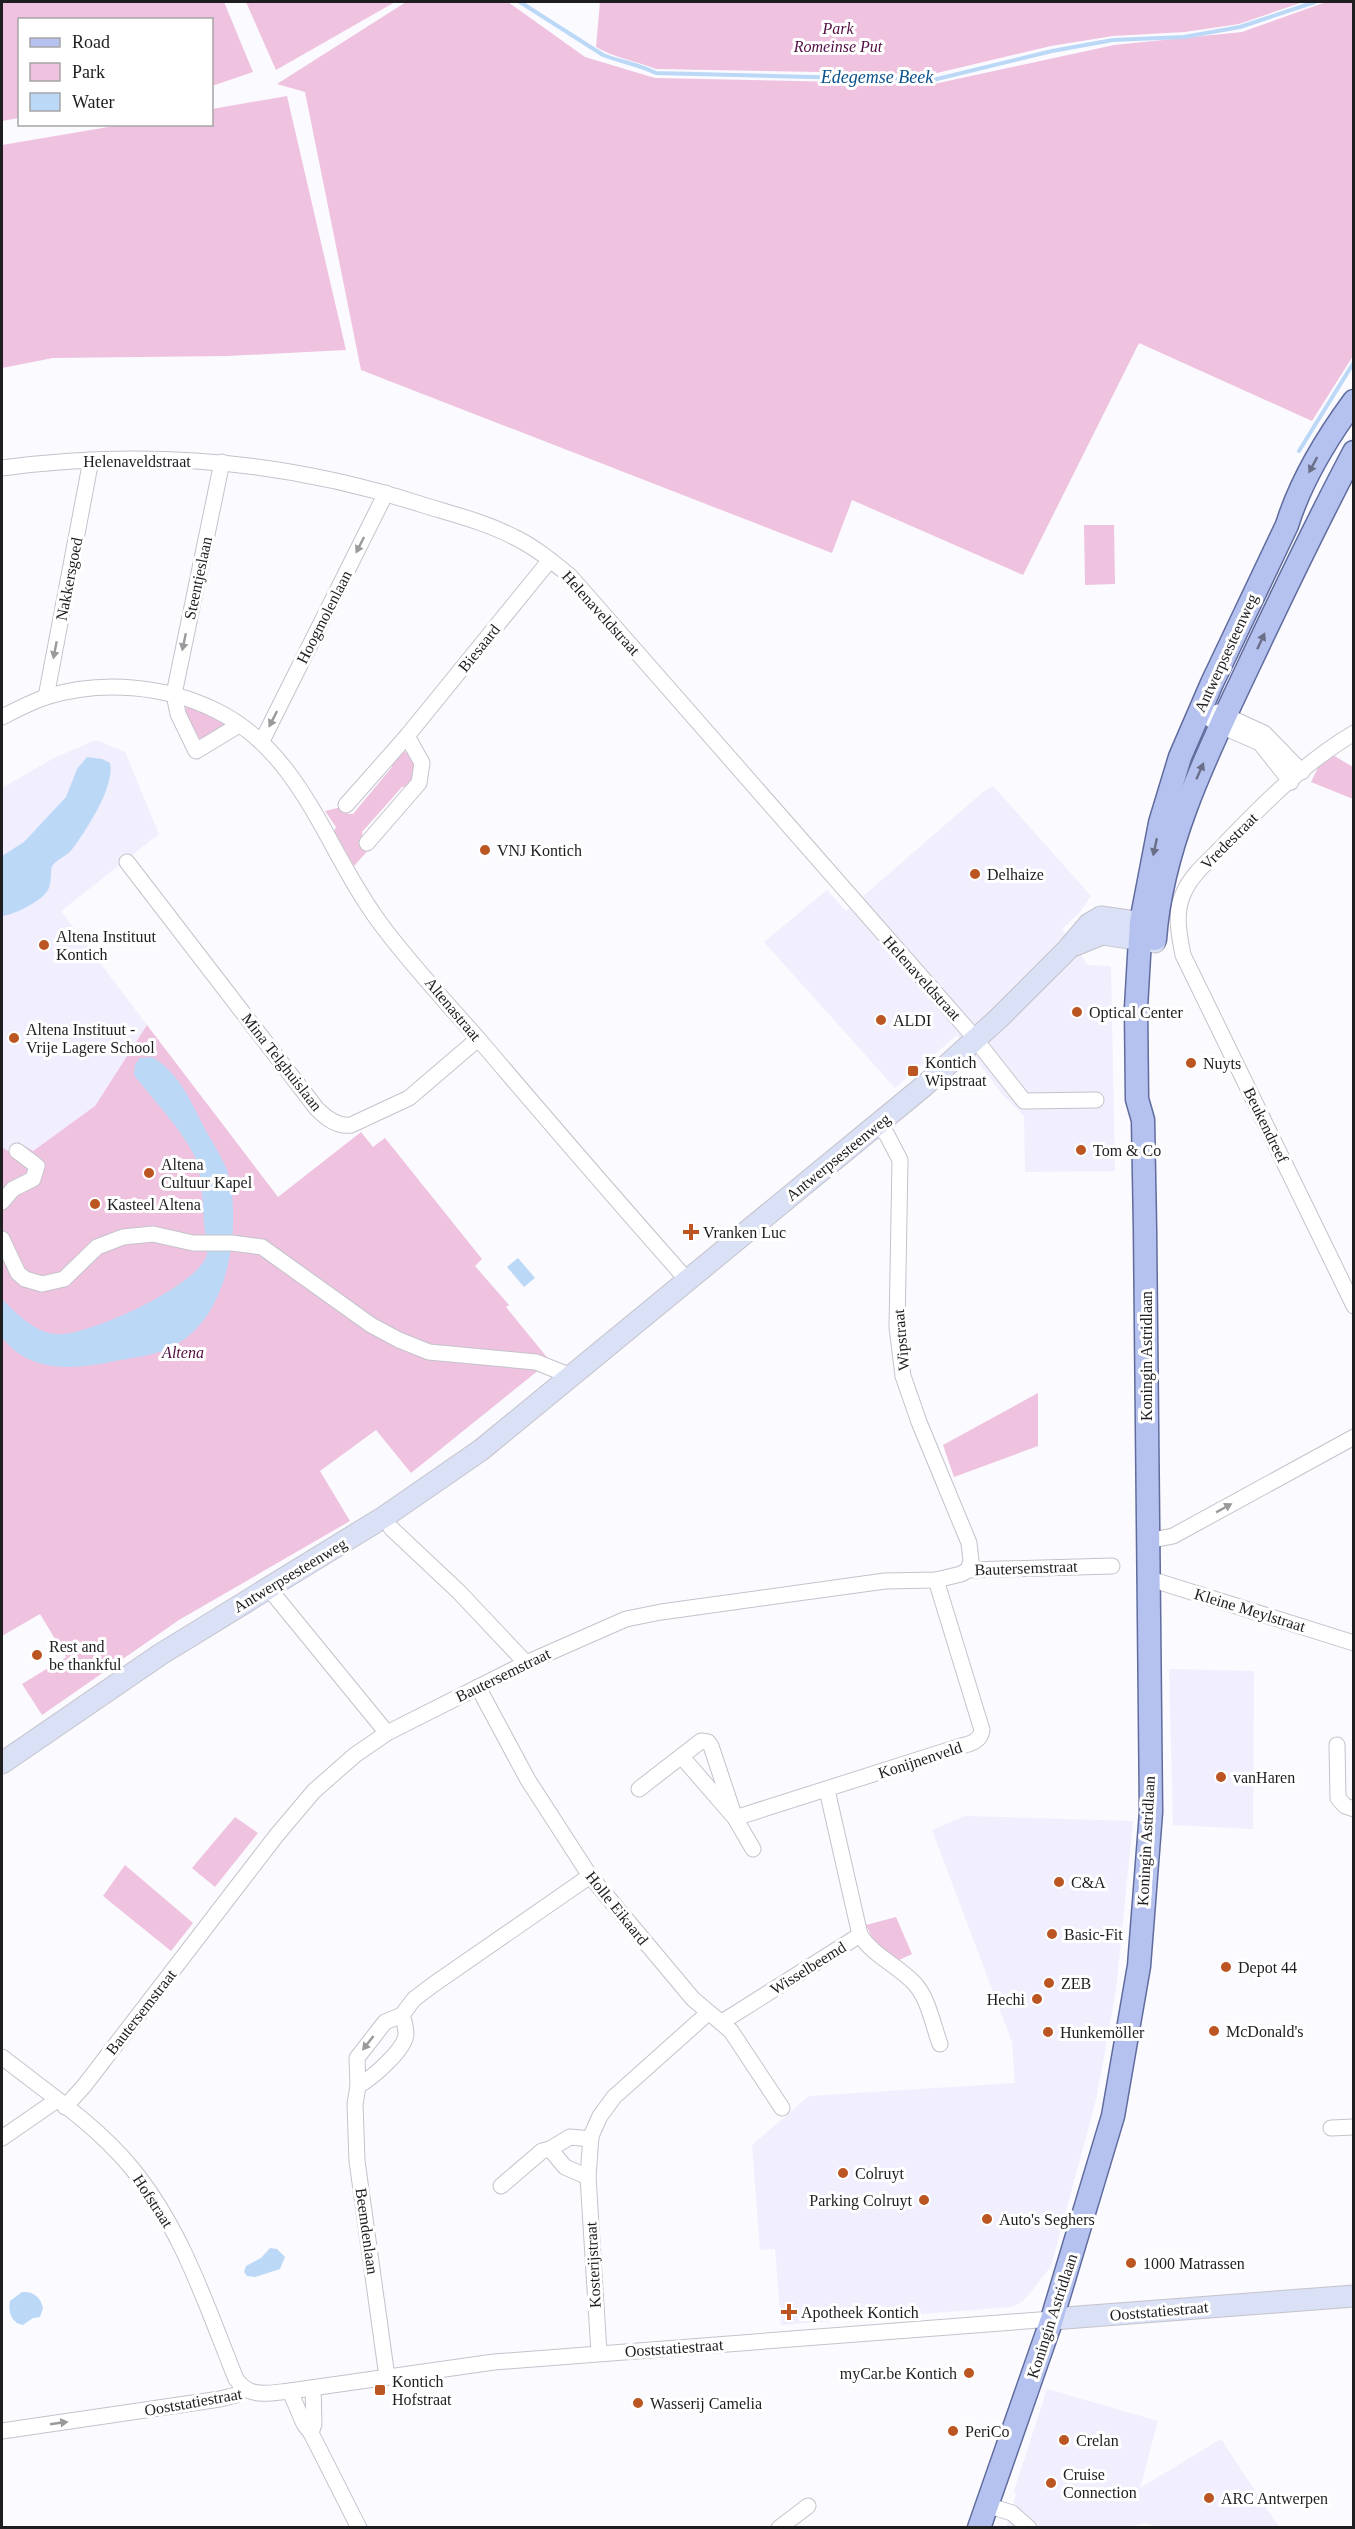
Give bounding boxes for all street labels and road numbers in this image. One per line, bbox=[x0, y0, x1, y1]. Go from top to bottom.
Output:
street label: Helenaveldstraat bbox=[83, 453, 191, 470]
street label: Steentjeslaan bbox=[181, 535, 216, 621]
street label: Nakkersgoed bbox=[53, 536, 86, 622]
street label: Helenaveldstraat bbox=[559, 567, 644, 659]
street label: Hoogmolenlaan bbox=[293, 568, 356, 667]
street label: Antwerpsesteenweg bbox=[1191, 591, 1262, 715]
street label: Biesaard bbox=[455, 621, 503, 675]
street label: Vredestraat bbox=[1197, 809, 1261, 873]
street label: Helenaveldstraat bbox=[880, 932, 965, 1024]
street label: Altenastraat bbox=[422, 974, 485, 1044]
street label: Mina Telghuislaan bbox=[238, 1010, 325, 1115]
street label: Beukendreef bbox=[1240, 1085, 1292, 1166]
street label: Antwerpsesteenweg bbox=[783, 1110, 894, 1205]
street label: Koningin Astridlaan bbox=[1138, 1291, 1156, 1421]
street label: Wipstraat bbox=[890, 1308, 913, 1371]
street label: Antwerpsesteenweg bbox=[230, 1535, 350, 1616]
street label: Bautersemstraat bbox=[974, 1558, 1078, 1578]
street label: Kleine Meylstraat bbox=[1192, 1585, 1308, 1636]
street label: Bautersemstraat bbox=[453, 1645, 554, 1705]
street label: Konijnenveld bbox=[876, 1738, 964, 1782]
street label: Koningin Astridlaan bbox=[1134, 1776, 1159, 1907]
street label: Holle Eikaard bbox=[582, 1868, 652, 1948]
street label: Wisselbeemd bbox=[767, 1938, 849, 1998]
street label: Bautersemstraat bbox=[103, 1966, 180, 2058]
street label: Hofstraat bbox=[130, 2171, 177, 2231]
street label: Beemdenlaan bbox=[353, 2187, 381, 2275]
street label: Kosterijstraat bbox=[582, 2221, 605, 2308]
street label: Koningin Astridlaan bbox=[1024, 2251, 1081, 2381]
street label: Ooststatiestraat bbox=[1109, 2298, 1209, 2324]
street label: Ooststatiestraat bbox=[624, 2336, 724, 2360]
street label: Ooststatiestraat bbox=[143, 2385, 244, 2419]

